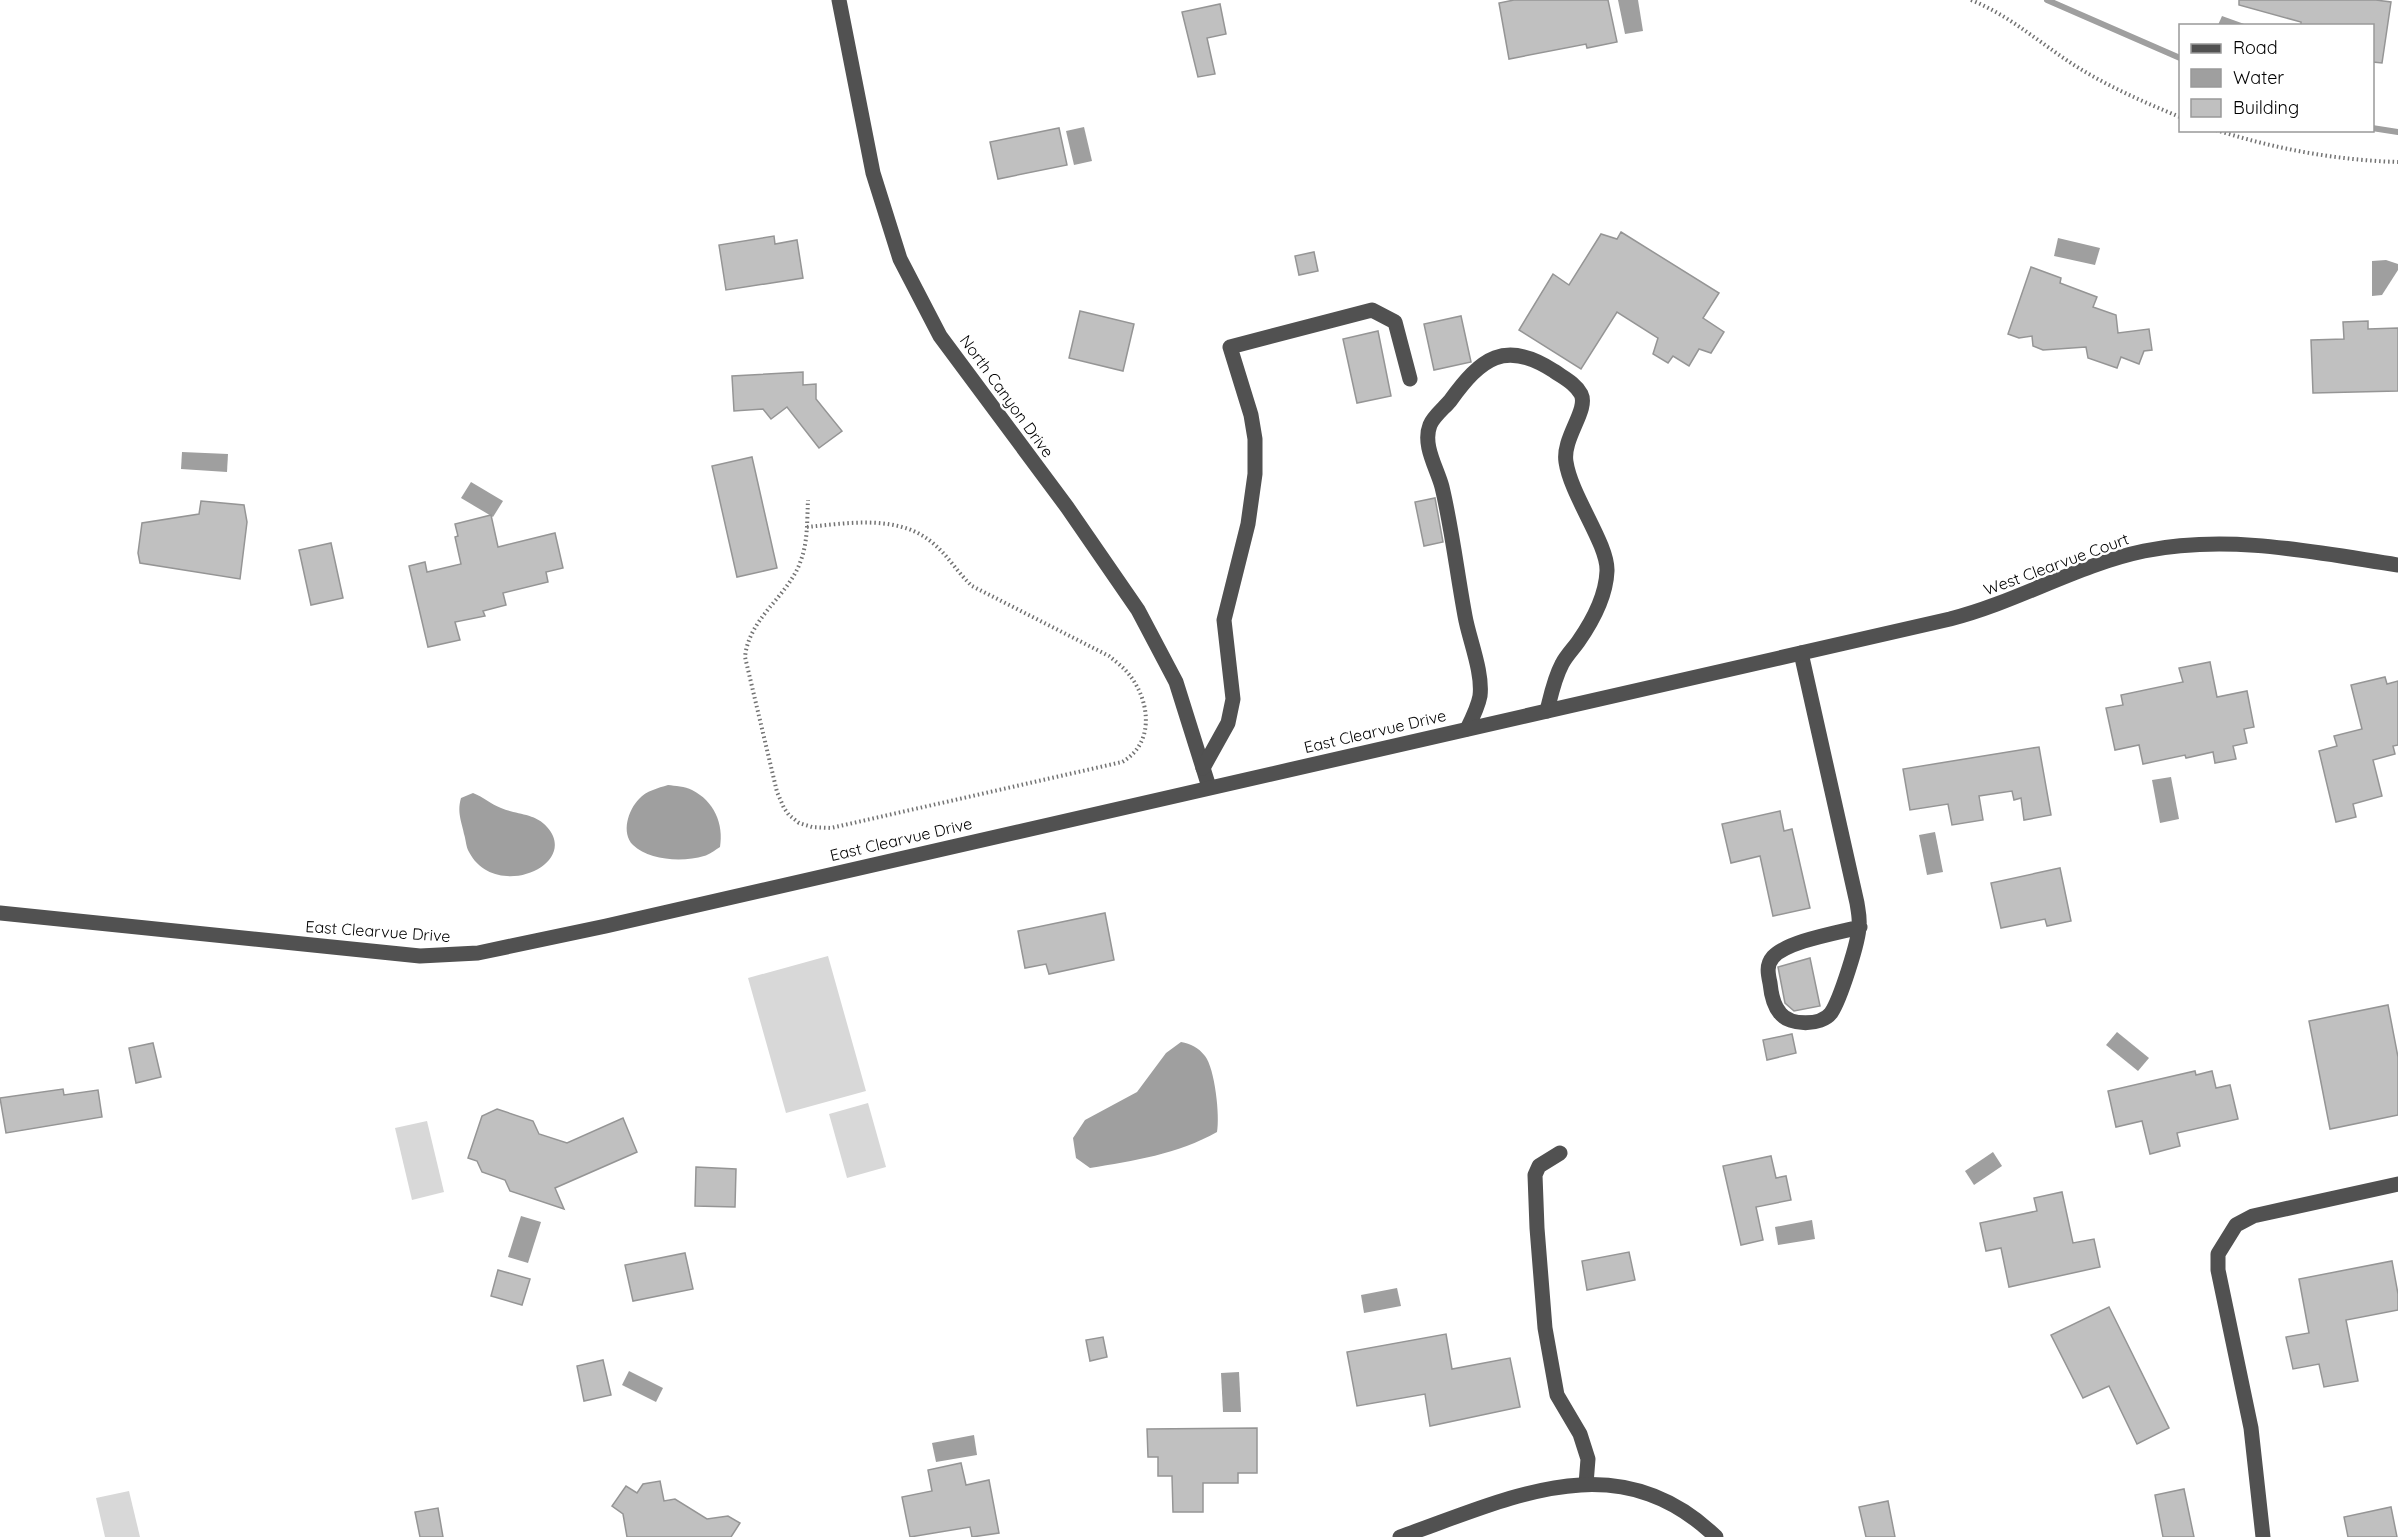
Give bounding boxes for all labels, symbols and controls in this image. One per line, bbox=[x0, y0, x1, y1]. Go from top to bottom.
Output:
legend bbox=[2179, 24, 2374, 132]
text: Road bbox=[2233, 36, 2278, 59]
text: Water bbox=[2233, 66, 2284, 89]
text: Building bbox=[2233, 96, 2299, 119]
street label: North Canyon Drive bbox=[956, 331, 1058, 461]
street label: West Clearvue Court bbox=[1981, 528, 2131, 600]
street label: East Clearvue Drive bbox=[1302, 705, 1448, 757]
street label: East Clearvue Drive bbox=[828, 813, 974, 865]
street label: East Clearvue Drive bbox=[305, 916, 451, 946]

